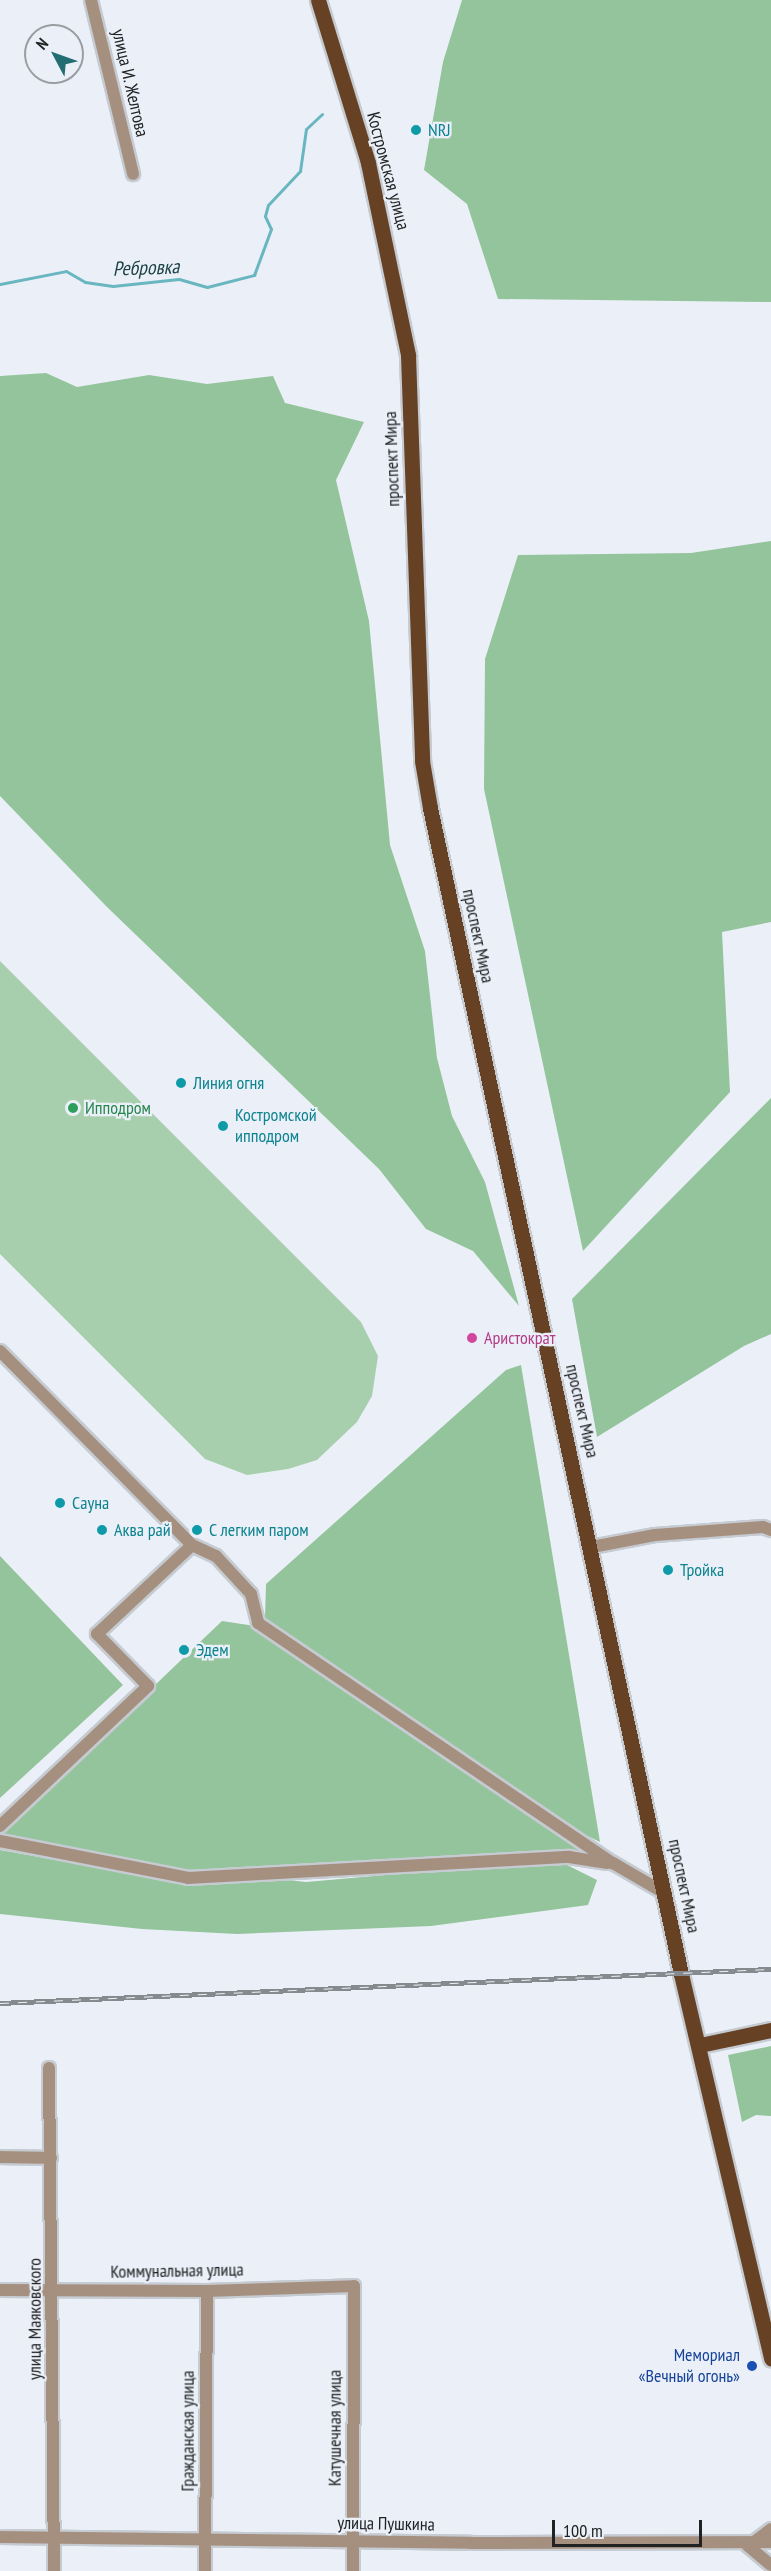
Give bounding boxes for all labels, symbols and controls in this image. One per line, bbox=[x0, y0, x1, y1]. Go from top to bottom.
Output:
north arrow bbox=[24, 24, 84, 84]
street label: улица И. Желтова bbox=[107, 26, 153, 140]
text: N bbox=[32, 34, 52, 53]
street label: Костромская улица bbox=[362, 110, 414, 232]
place label: NRJ bbox=[428, 119, 451, 141]
marker: NRJ bbox=[409, 123, 423, 137]
water label: Ребровка bbox=[112, 255, 180, 281]
street label: проспект Мира bbox=[380, 411, 404, 507]
street label: проспект Мира bbox=[457, 887, 499, 985]
place label: Линия огня bbox=[193, 1072, 264, 1094]
marker: Линия огня bbox=[174, 1076, 188, 1090]
place label: Ипподром bbox=[85, 1097, 151, 1119]
marker: Ипподром bbox=[66, 1101, 80, 1115]
place label: Костромской ипподром bbox=[235, 1105, 317, 1148]
marker: Костромской ипподром bbox=[216, 1119, 230, 1133]
place label: Аристократ bbox=[484, 1327, 556, 1349]
marker: Аристократ bbox=[465, 1331, 479, 1345]
street label: проспект Мира bbox=[561, 1362, 603, 1460]
place label: Сауна bbox=[72, 1492, 109, 1514]
marker: Сауна bbox=[53, 1496, 67, 1510]
place label: Аква рай bbox=[114, 1519, 171, 1541]
place label: С легким паром bbox=[209, 1519, 309, 1541]
marker: Аква рай bbox=[95, 1523, 109, 1537]
marker: С легким паром bbox=[190, 1523, 204, 1537]
place label: Тройка bbox=[680, 1559, 724, 1581]
marker: Тройка bbox=[661, 1563, 675, 1577]
place label: Эдем bbox=[196, 1639, 229, 1661]
marker: Эдем bbox=[177, 1643, 191, 1657]
street label: проспект Мира bbox=[663, 1837, 705, 1935]
street label: улица Маяковского bbox=[24, 2258, 46, 2380]
street label: Коммунальная улица bbox=[110, 2259, 244, 2283]
place label: Мемориал «Вечный огонь» bbox=[639, 2345, 740, 2388]
marker: Мемориал «Вечный огонь» bbox=[745, 2359, 759, 2373]
street label: Гражданская улица bbox=[177, 2370, 199, 2492]
street label: Катушечная улица bbox=[324, 2370, 346, 2486]
scale bar bbox=[555, 2508, 705, 2546]
street label: улица Пушкина bbox=[337, 2512, 435, 2536]
text: 100 m bbox=[563, 2519, 603, 2542]

